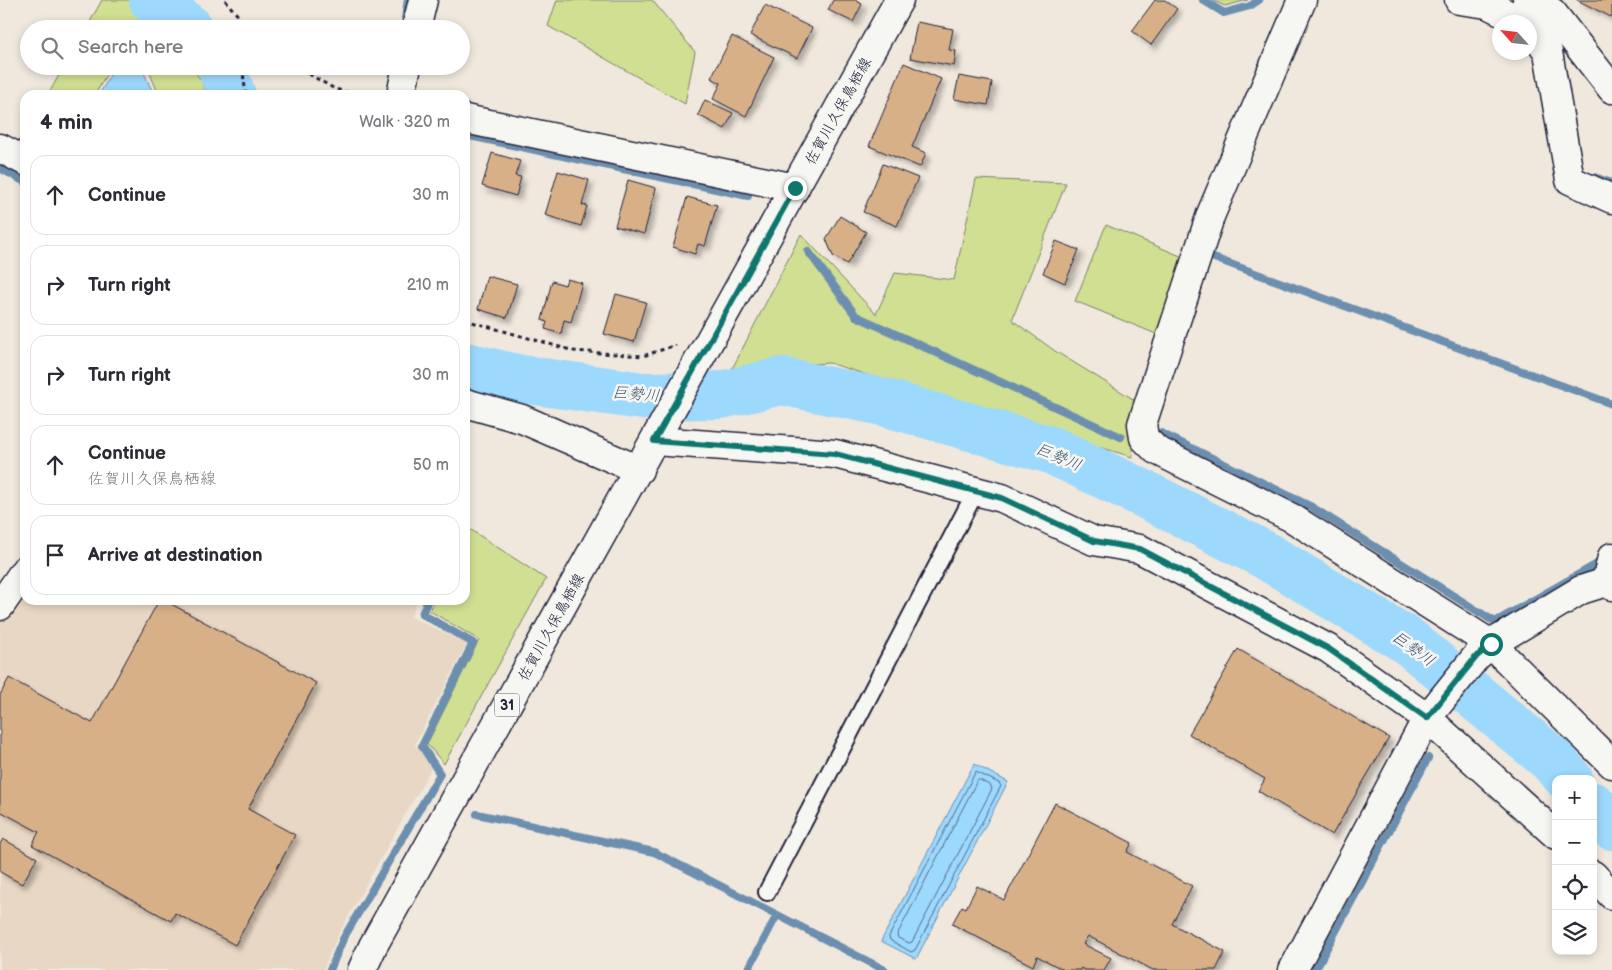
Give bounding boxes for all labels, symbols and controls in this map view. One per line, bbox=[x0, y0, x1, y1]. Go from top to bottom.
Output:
north arrow bbox=[1492, 15, 1537, 60]
search box bbox=[20, 20, 470, 75]
icon: search bbox=[38, 34, 66, 62]
text: Search here bbox=[78, 36, 183, 59]
street label: 佐賀川久保鳥栖線 bbox=[801, 54, 876, 168]
text: 4 min bbox=[40, 110, 93, 135]
text: Walk · 320 m bbox=[359, 113, 450, 132]
route end bbox=[784, 177, 807, 200]
icon: ahead bbox=[41, 181, 69, 209]
text: Continue bbox=[88, 184, 166, 207]
text: 30 m bbox=[412, 186, 449, 205]
icon: right bbox=[41, 271, 69, 299]
text: Turn right bbox=[88, 274, 171, 297]
text: 210 m bbox=[407, 276, 449, 295]
icon: right bbox=[41, 361, 69, 389]
text: Turn right bbox=[88, 364, 171, 387]
text: 30 m bbox=[412, 366, 449, 385]
water label: 巨勢川 bbox=[611, 383, 661, 406]
water label: 巨勢川 bbox=[1033, 439, 1084, 476]
text: Continue bbox=[88, 442, 166, 465]
icon: ahead bbox=[41, 451, 69, 479]
text: 50 m bbox=[413, 456, 449, 475]
text: 佐賀川久保鳥栖線 bbox=[88, 470, 216, 489]
icon: arrive bbox=[41, 541, 69, 569]
text: Arrive at destination bbox=[88, 544, 263, 567]
street label: 佐賀川久保鳥栖線 bbox=[514, 570, 589, 684]
water label: 巨勢川 bbox=[1388, 627, 1438, 671]
route start bbox=[1480, 633, 1503, 656]
road number: 31 bbox=[494, 694, 520, 716]
map controls bbox=[1552, 775, 1597, 955]
button: + bbox=[1552, 775, 1597, 820]
button: − bbox=[1552, 820, 1597, 865]
button: locate bbox=[1552, 865, 1597, 910]
button: layers bbox=[1552, 910, 1597, 955]

